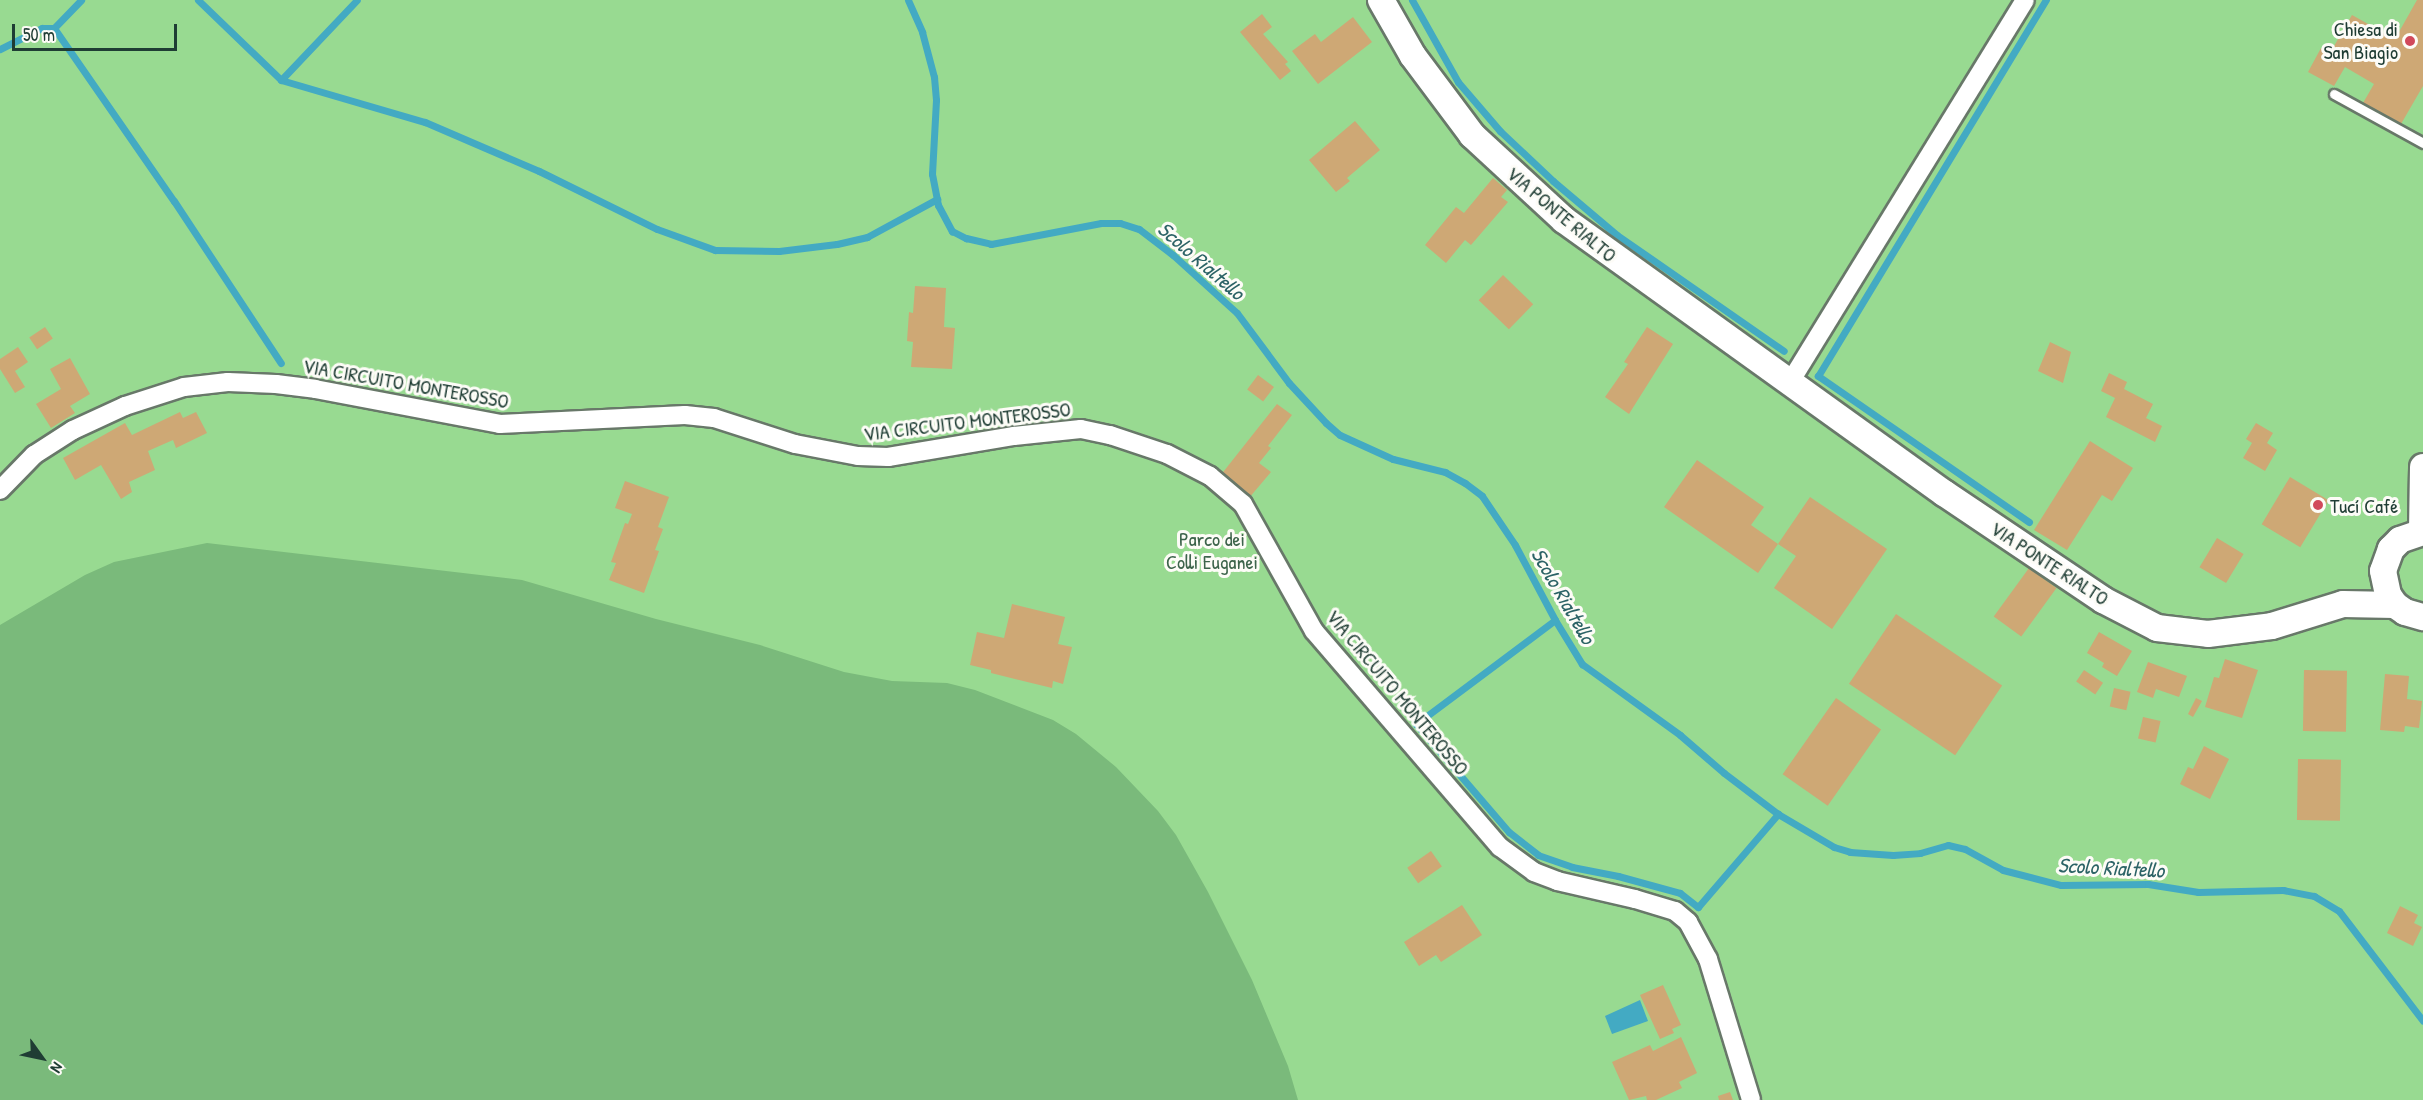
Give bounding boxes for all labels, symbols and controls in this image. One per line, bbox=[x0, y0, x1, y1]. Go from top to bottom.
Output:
scale bar bbox=[15, 12, 180, 50]
place label: Chiesa di San Biagio bbox=[2323, 17, 2398, 64]
text: 50 m bbox=[23, 22, 55, 47]
marker: Chiesa di San Biagio bbox=[2403, 34, 2417, 48]
street label: VIA PONTE RIALTO bbox=[1502, 161, 1622, 267]
water label: Scolo Rialtello bbox=[1153, 217, 1249, 305]
street label: VIA CIRCUITO MONTEROSSO bbox=[301, 353, 511, 413]
street label: VIA CIRCUITO MONTEROSSO bbox=[862, 396, 1072, 446]
place label: Tucí Café bbox=[2330, 493, 2398, 517]
marker: Tucí Café bbox=[2311, 498, 2325, 512]
street label: VIA PONTE RIALTO bbox=[1986, 516, 2114, 610]
park label: Parco dei Colli Euganei bbox=[1166, 526, 1258, 573]
water label: Scolo Rialtello bbox=[1526, 544, 1600, 648]
street label: VIA CIRCUITO MONTEROSSO bbox=[1322, 604, 1474, 780]
water label: Scolo Rialtello bbox=[2057, 853, 2165, 883]
north arrow bbox=[12, 1028, 72, 1088]
text: N bbox=[46, 1058, 69, 1077]

